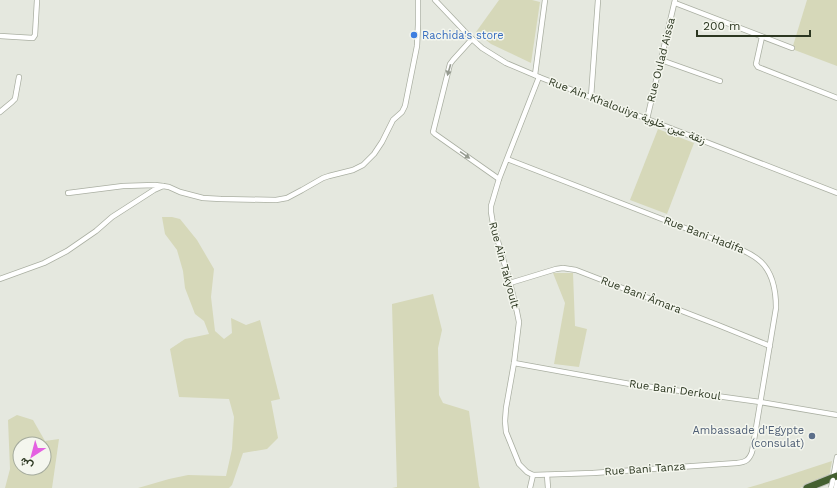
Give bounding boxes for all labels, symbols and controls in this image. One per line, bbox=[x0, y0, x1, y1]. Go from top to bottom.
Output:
scale bar bbox=[697, 12, 810, 38]
street label: Rue Oulad Aissa bbox=[644, 16, 678, 104]
text: 200 m bbox=[703, 19, 740, 33]
place label: Rachida's store bbox=[422, 29, 504, 42]
marker: Rachida's store bbox=[409, 30, 419, 40]
one-way arrow bbox=[446, 64, 452, 76]
street label: Rue Ain Khalouiya زنقة عين خلوية bbox=[547, 75, 708, 147]
one-way arrow bbox=[459, 151, 470, 159]
street label: Rue Bani Hadifa bbox=[662, 214, 746, 256]
street label: Rue Ain Takyoult bbox=[486, 220, 522, 310]
street label: Rue Bani Âmara bbox=[599, 273, 683, 316]
street label: Rue Bani Derkoul bbox=[628, 377, 722, 403]
place label: Ambassade d'Egypte (consulat) bbox=[693, 424, 804, 450]
marker: Ambassade d'Egypte (consulat) bbox=[807, 431, 817, 441]
north arrow bbox=[12, 436, 52, 476]
text: ش bbox=[17, 455, 36, 473]
street label: Rue Bani Tanza bbox=[604, 460, 686, 478]

